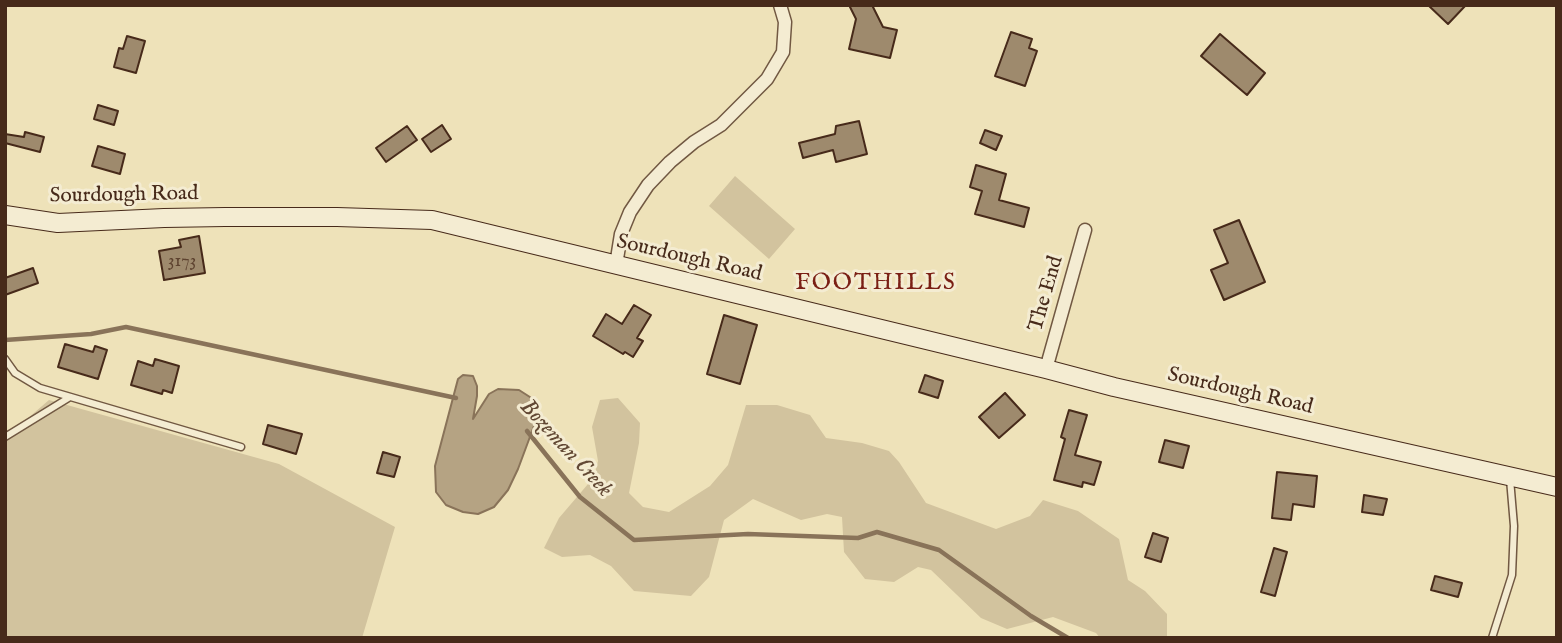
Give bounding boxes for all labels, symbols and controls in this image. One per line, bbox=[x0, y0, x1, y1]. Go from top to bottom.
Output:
street label: Sourdough Road bbox=[50, 182, 198, 210]
street label: Sourdough Road bbox=[614, 230, 764, 288]
house number: 3173 bbox=[168, 251, 196, 273]
street label: The End bbox=[1024, 253, 1070, 335]
district label: FOOTHILLS bbox=[796, 270, 956, 298]
street label: Sourdough Road bbox=[1165, 363, 1315, 421]
water label: Bozeman Creek bbox=[513, 394, 617, 504]

